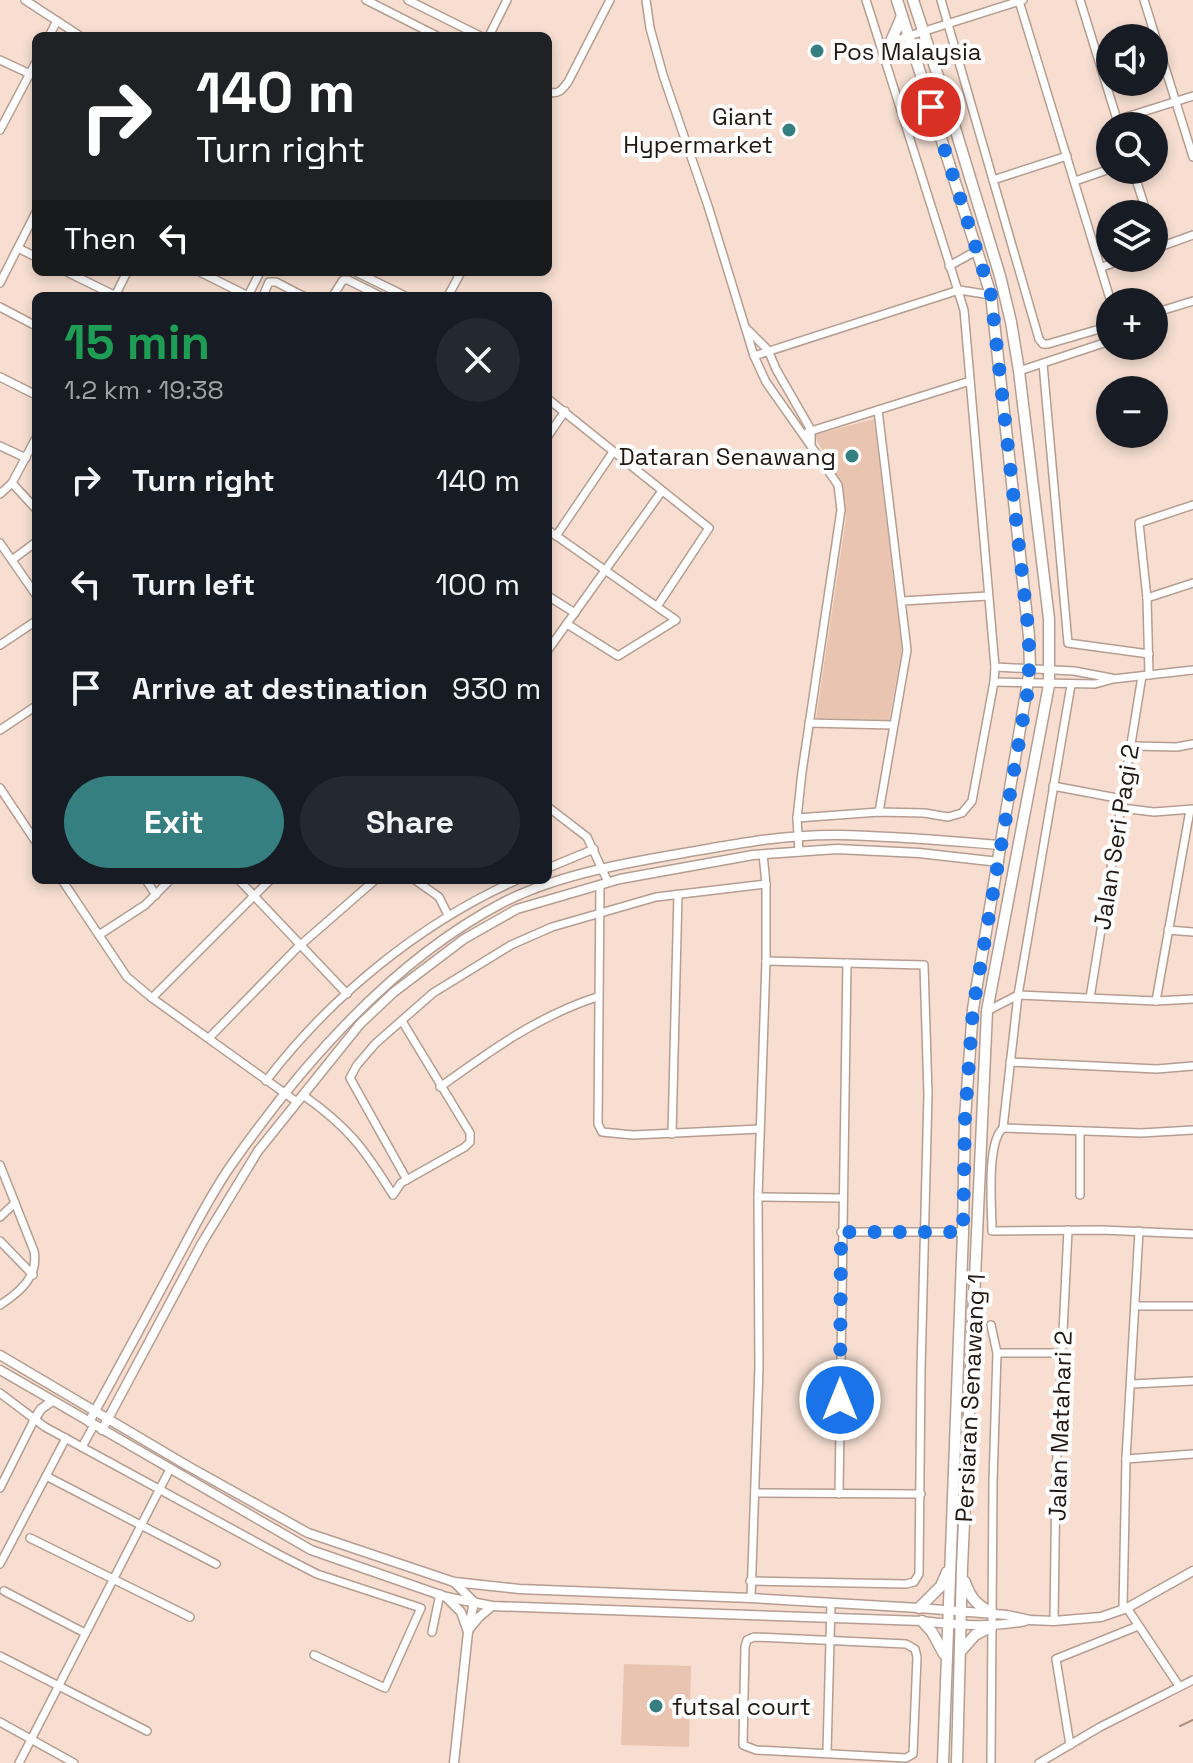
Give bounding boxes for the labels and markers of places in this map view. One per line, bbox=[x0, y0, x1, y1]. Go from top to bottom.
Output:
place label: Pos Malaysia bbox=[833, 36, 982, 67]
marker: Pos Malaysia bbox=[808, 42, 826, 60]
pin bbox=[897, 73, 965, 141]
place label: Giant Hypermarket bbox=[623, 101, 773, 160]
marker: Giant Hypermarket bbox=[780, 121, 798, 139]
place label: Dataran Senawang bbox=[619, 441, 836, 472]
marker: Dataran Senawang bbox=[843, 447, 861, 465]
place label: futsal court bbox=[672, 1691, 811, 1722]
marker: futsal court bbox=[647, 1697, 665, 1715]

